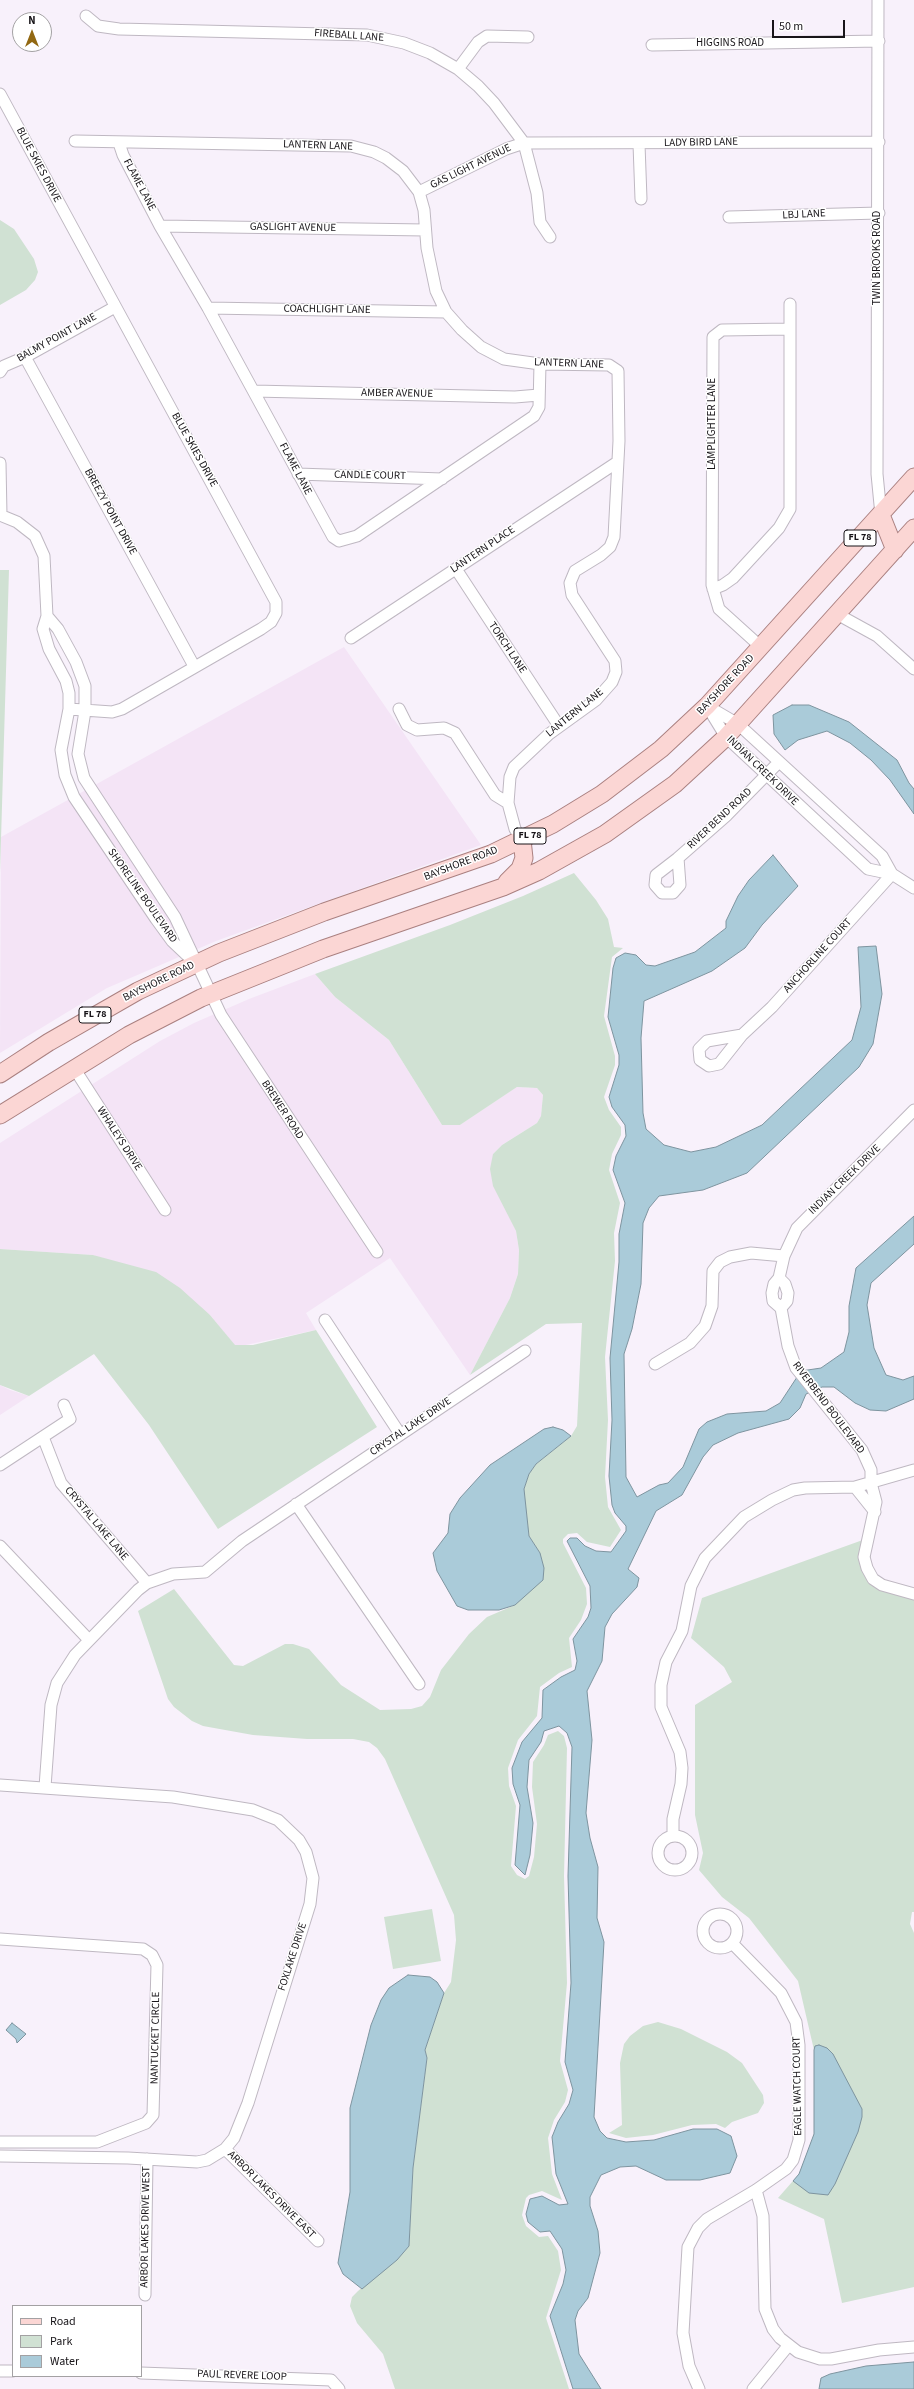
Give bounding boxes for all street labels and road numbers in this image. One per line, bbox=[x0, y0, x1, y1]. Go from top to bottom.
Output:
street label: FIREBALL LANE bbox=[314, 27, 384, 45]
street label: HIGGINS ROAD bbox=[696, 37, 764, 51]
street label: BLUE SKIES DRIVE bbox=[13, 125, 63, 205]
street label: LADY BIRD LANE bbox=[664, 136, 738, 150]
street label: LANTERN LANE bbox=[283, 138, 353, 154]
street label: GAS LIGHT AVENUE bbox=[428, 142, 514, 192]
street label: FLAME LANE bbox=[120, 157, 158, 213]
street label: LBJ LANE bbox=[782, 207, 826, 223]
street label: TWIN BROOKS ROAD bbox=[871, 211, 885, 305]
street label: GASLIGHT AVENUE bbox=[250, 221, 336, 235]
street label: COACHLIGHT LANE bbox=[283, 303, 371, 317]
street label: BALMY POINT LANE bbox=[15, 311, 99, 365]
street label: LANTERN LANE bbox=[534, 356, 604, 372]
street label: LAMPLIGHTER LANE bbox=[706, 378, 720, 470]
street label: AMBER AVENUE bbox=[361, 387, 433, 401]
street label: BLUE SKIES DRIVE bbox=[168, 411, 220, 489]
street label: FLAME LANE bbox=[276, 441, 314, 497]
street label: BREEZY POINT DRIVE bbox=[81, 467, 139, 557]
street label: CANDLE COURT bbox=[334, 469, 406, 483]
street label: LANTERN PLACE bbox=[448, 523, 518, 577]
road number: FL 78 bbox=[844, 530, 876, 546]
street label: TORCH LANE bbox=[485, 620, 529, 676]
street label: BAYSHORE ROAD bbox=[695, 652, 757, 718]
street label: LANTERN LANE bbox=[544, 686, 606, 740]
street label: INDIAN CREEK DRIVE bbox=[723, 733, 801, 809]
street label: RIVER BEND ROAD bbox=[685, 786, 755, 852]
road number: FL 78 bbox=[514, 828, 546, 844]
street label: BAYSHORE ROAD bbox=[422, 844, 500, 884]
street label: SHORELINE BOULEVARD bbox=[104, 846, 180, 946]
street label: ANCHORLINE COURT bbox=[781, 916, 855, 996]
street label: BAYSHORE ROAD bbox=[121, 959, 197, 1005]
road number: FL 78 bbox=[79, 1007, 111, 1023]
street label: BREWER ROAD bbox=[258, 1078, 306, 1142]
street label: WHALEYS DRIVE bbox=[93, 1105, 145, 1173]
street label: INDIAN CREEK DRIVE bbox=[806, 1142, 884, 1218]
street label: RIVERBEND BOULEVARD bbox=[789, 1359, 867, 1457]
street label: CRYSTAL LAKE DRIVE bbox=[368, 1395, 454, 1459]
street label: CRYSTAL LAKE LANE bbox=[61, 1484, 131, 1564]
street label: FOXLAKE DRIVE bbox=[276, 1921, 310, 1993]
street label: NANTUCKET CIRCLE bbox=[149, 1992, 163, 2084]
street label: EAGLE WATCH COURT bbox=[791, 2036, 805, 2136]
street label: ARBOR LAKES DRIVE EAST bbox=[224, 2148, 318, 2242]
street label: ARBOR LAKES DRIVE WEST bbox=[138, 2166, 154, 2288]
street label: PAUL REVERE LOOP bbox=[197, 2368, 287, 2384]

